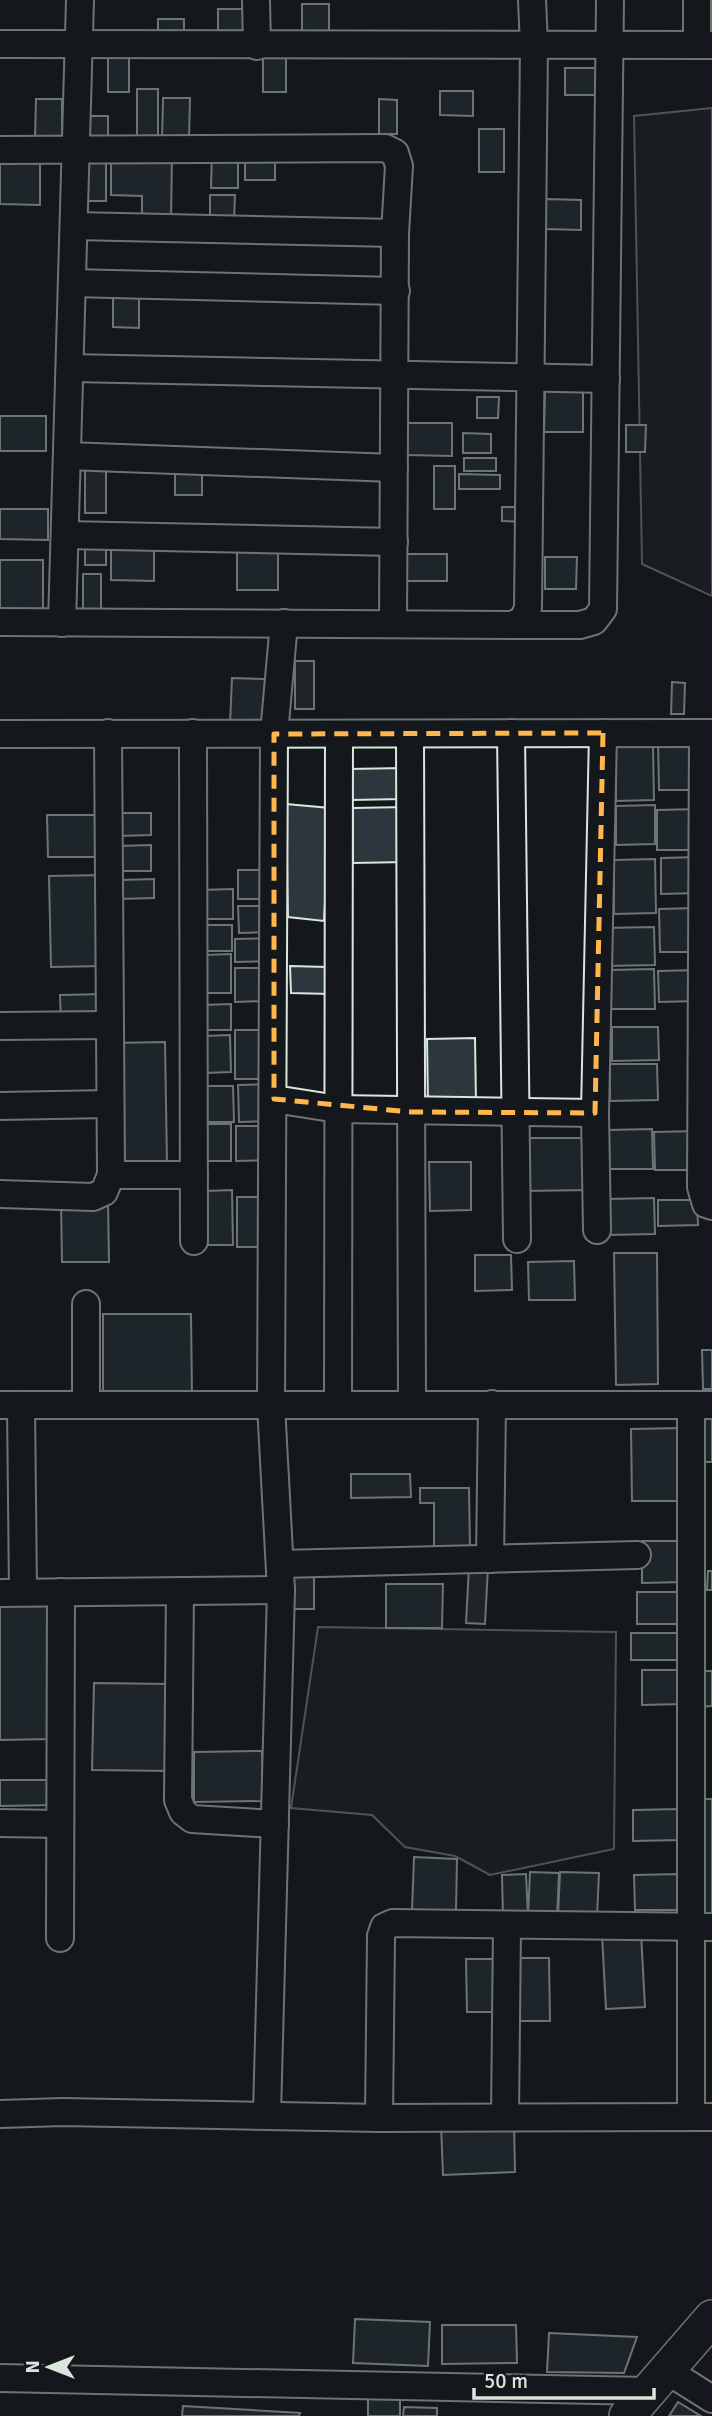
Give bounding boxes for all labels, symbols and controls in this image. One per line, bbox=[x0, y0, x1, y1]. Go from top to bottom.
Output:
north arrow bbox=[14, 2332, 84, 2402]
scale bar bbox=[474, 2356, 654, 2400]
text: N bbox=[21, 2360, 45, 2374]
text: 50 m bbox=[484, 2368, 528, 2394]

